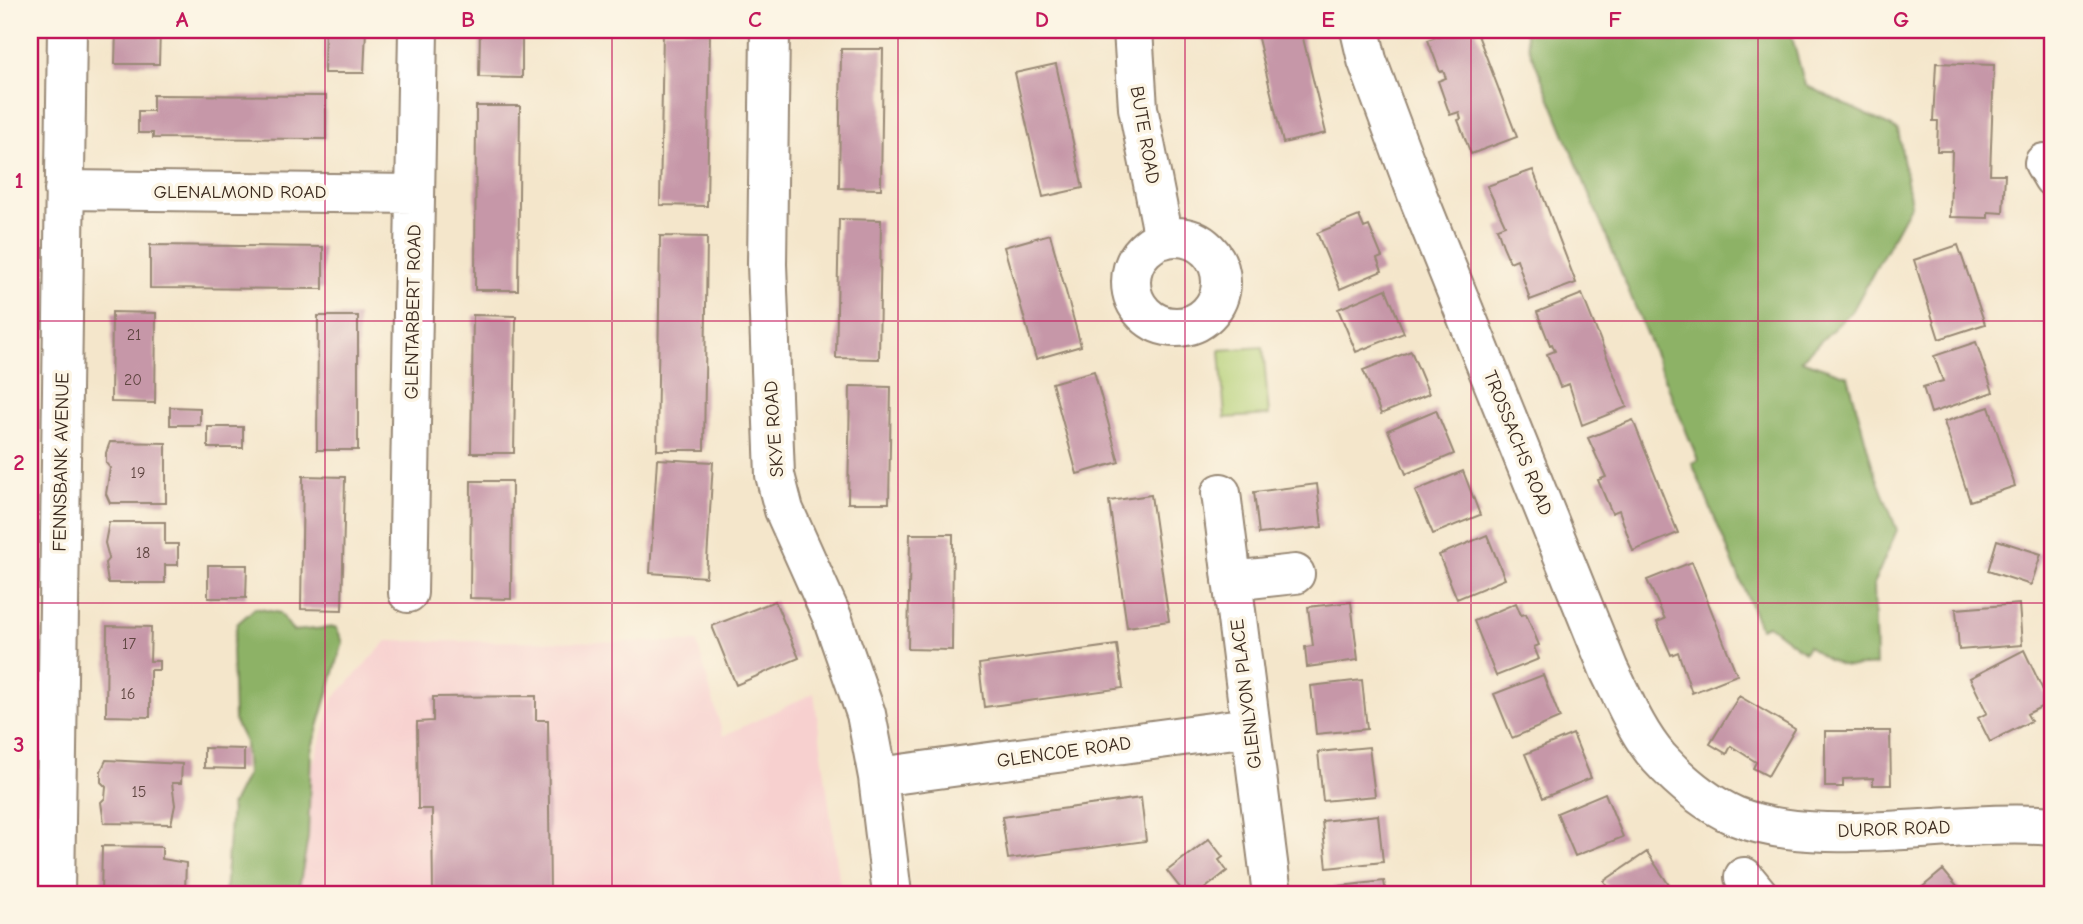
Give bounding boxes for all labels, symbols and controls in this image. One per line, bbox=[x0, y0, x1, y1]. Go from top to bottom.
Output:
text: A bbox=[176, 6, 189, 33]
text: B bbox=[461, 6, 475, 33]
text: C bbox=[748, 6, 762, 33]
text: D bbox=[1035, 6, 1049, 33]
text: E bbox=[1321, 6, 1335, 33]
text: F bbox=[1608, 6, 1622, 33]
text: G bbox=[1893, 6, 1909, 33]
street label: BUTE ROAD bbox=[1126, 84, 1164, 186]
text: 1 bbox=[14, 167, 24, 194]
street label: GLENALMOND ROAD bbox=[154, 181, 327, 203]
street label: GLENTARBERT ROAD bbox=[400, 224, 426, 400]
house number: 21 bbox=[127, 326, 141, 344]
street label: TROSSACHS ROAD bbox=[1479, 367, 1557, 519]
house number: 20 bbox=[124, 371, 142, 389]
street label: FENNSBANK AVENUE bbox=[48, 372, 74, 552]
street label: SKYE ROAD bbox=[760, 380, 788, 478]
text: 2 bbox=[13, 449, 25, 476]
house number: 19 bbox=[131, 464, 145, 482]
house number: 18 bbox=[136, 544, 150, 562]
street label: GLENLYON PLACE bbox=[1226, 618, 1266, 770]
house number: 17 bbox=[122, 635, 136, 653]
house number: 16 bbox=[120, 685, 136, 703]
text: 3 bbox=[13, 731, 25, 758]
street label: GLENCOE ROAD bbox=[995, 732, 1133, 772]
house number: 15 bbox=[131, 783, 147, 801]
street label: DUROR ROAD bbox=[1837, 816, 1951, 842]

